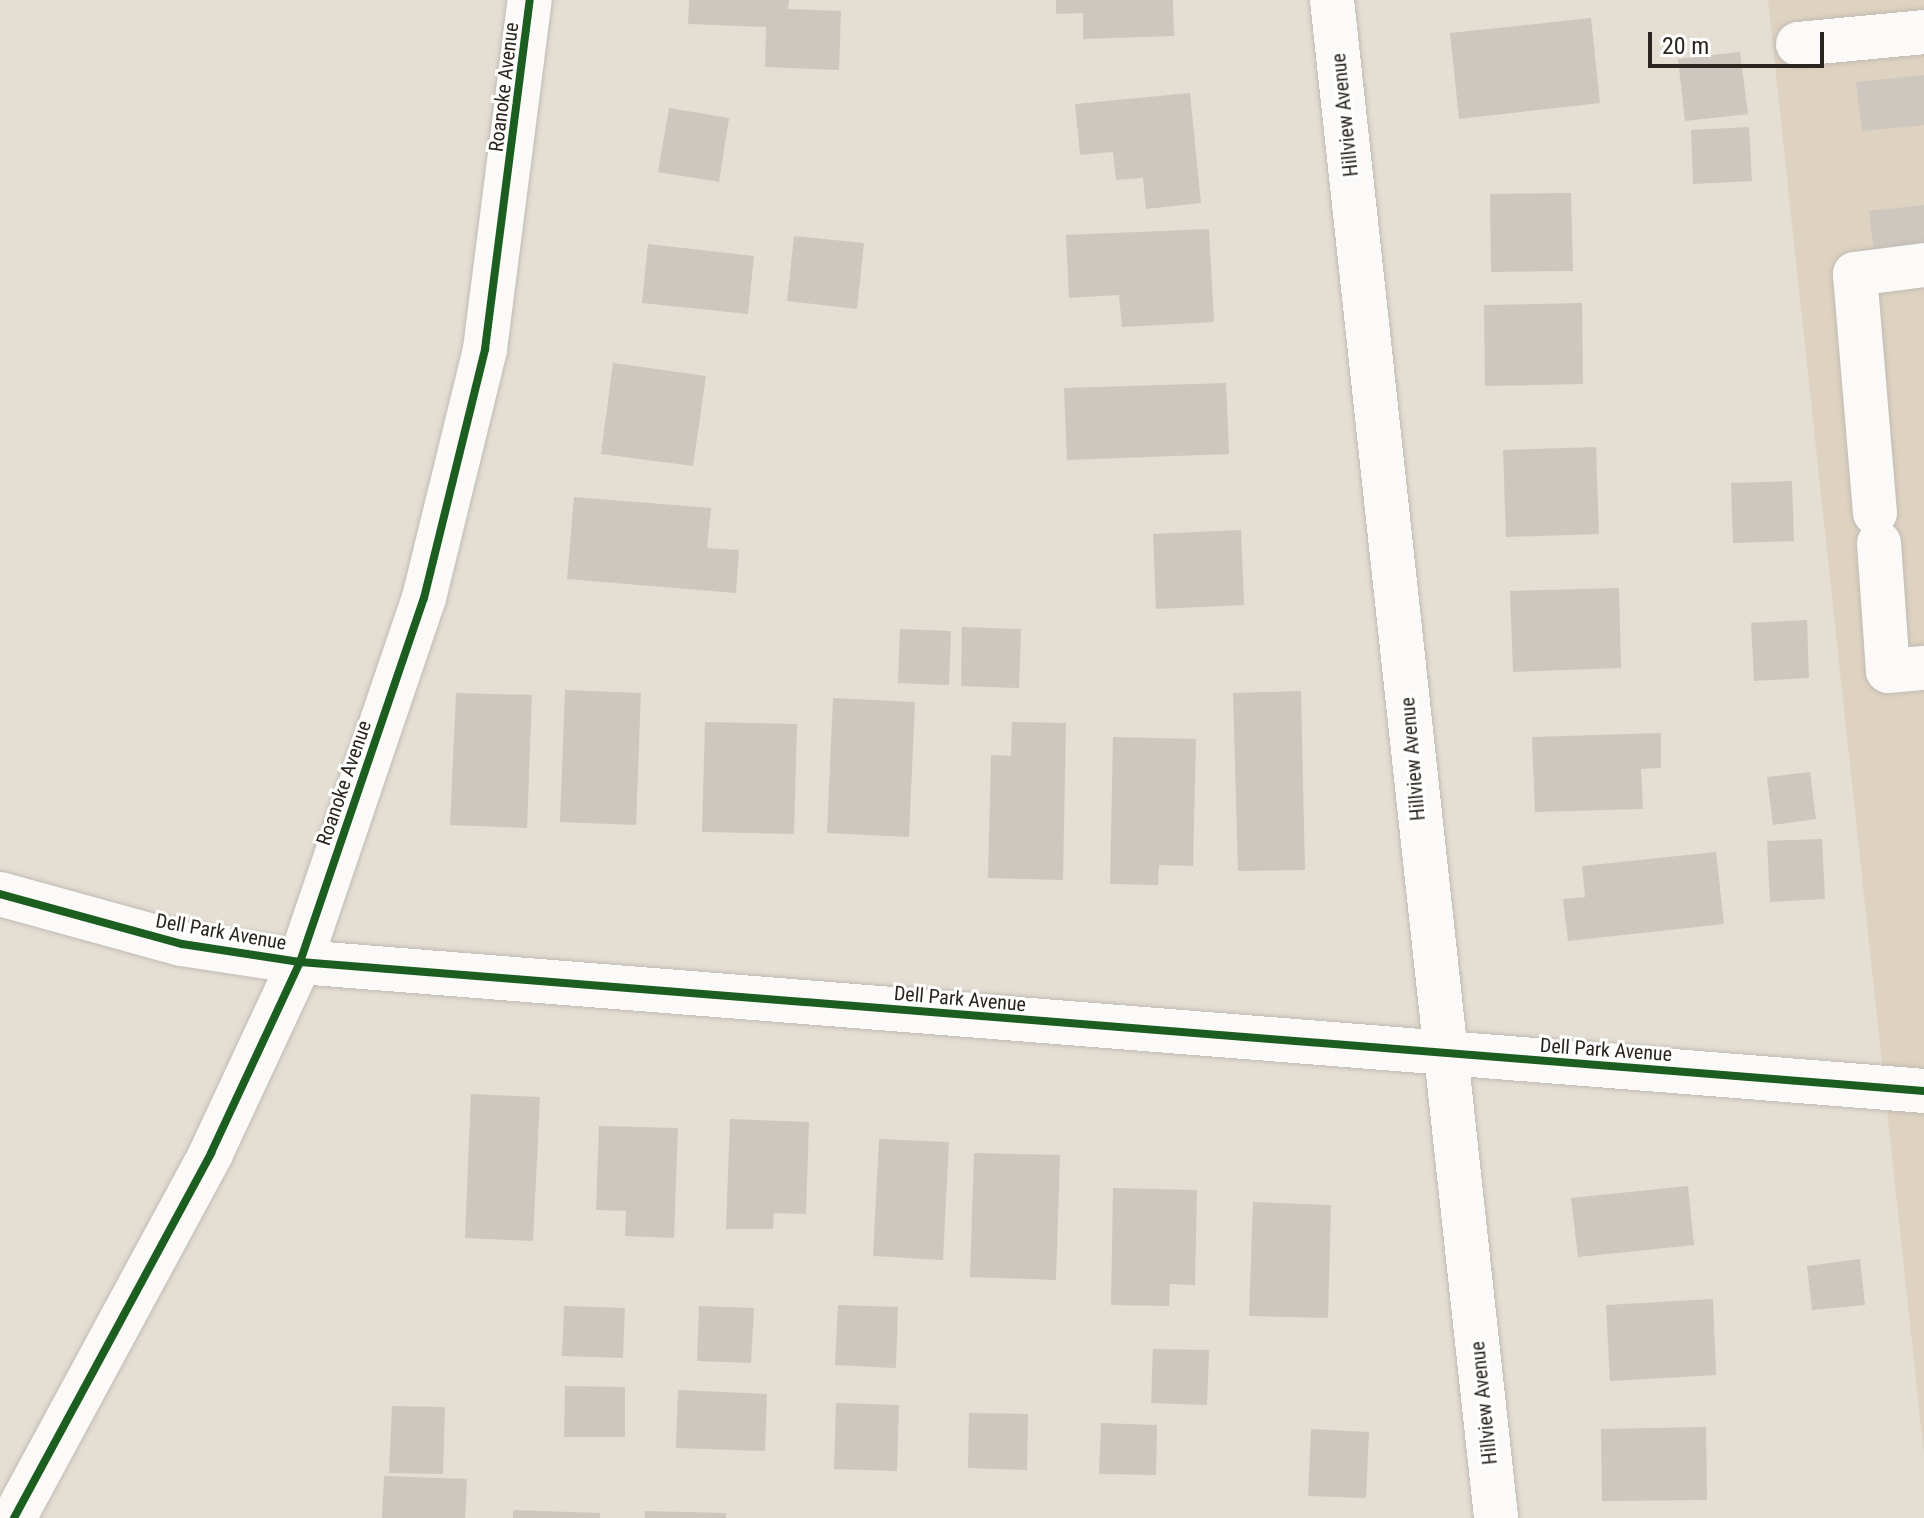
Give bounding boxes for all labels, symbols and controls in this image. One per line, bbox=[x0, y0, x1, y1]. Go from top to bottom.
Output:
scale bar bbox=[1652, 16, 1828, 66]
street label: Roanoke Avenue bbox=[484, 21, 524, 153]
text: 20 m bbox=[1662, 32, 1709, 60]
street label: Hillview Avenue bbox=[1327, 52, 1363, 178]
street label: Hillview Avenue bbox=[1396, 696, 1430, 822]
street label: Roanoke Avenue bbox=[311, 717, 377, 849]
street label: Dell Park Avenue bbox=[154, 909, 288, 955]
street label: Dell Park Avenue bbox=[893, 981, 1027, 1017]
street label: Dell Park Avenue bbox=[1539, 1033, 1673, 1067]
street label: Hillview Avenue bbox=[1466, 1340, 1502, 1466]

